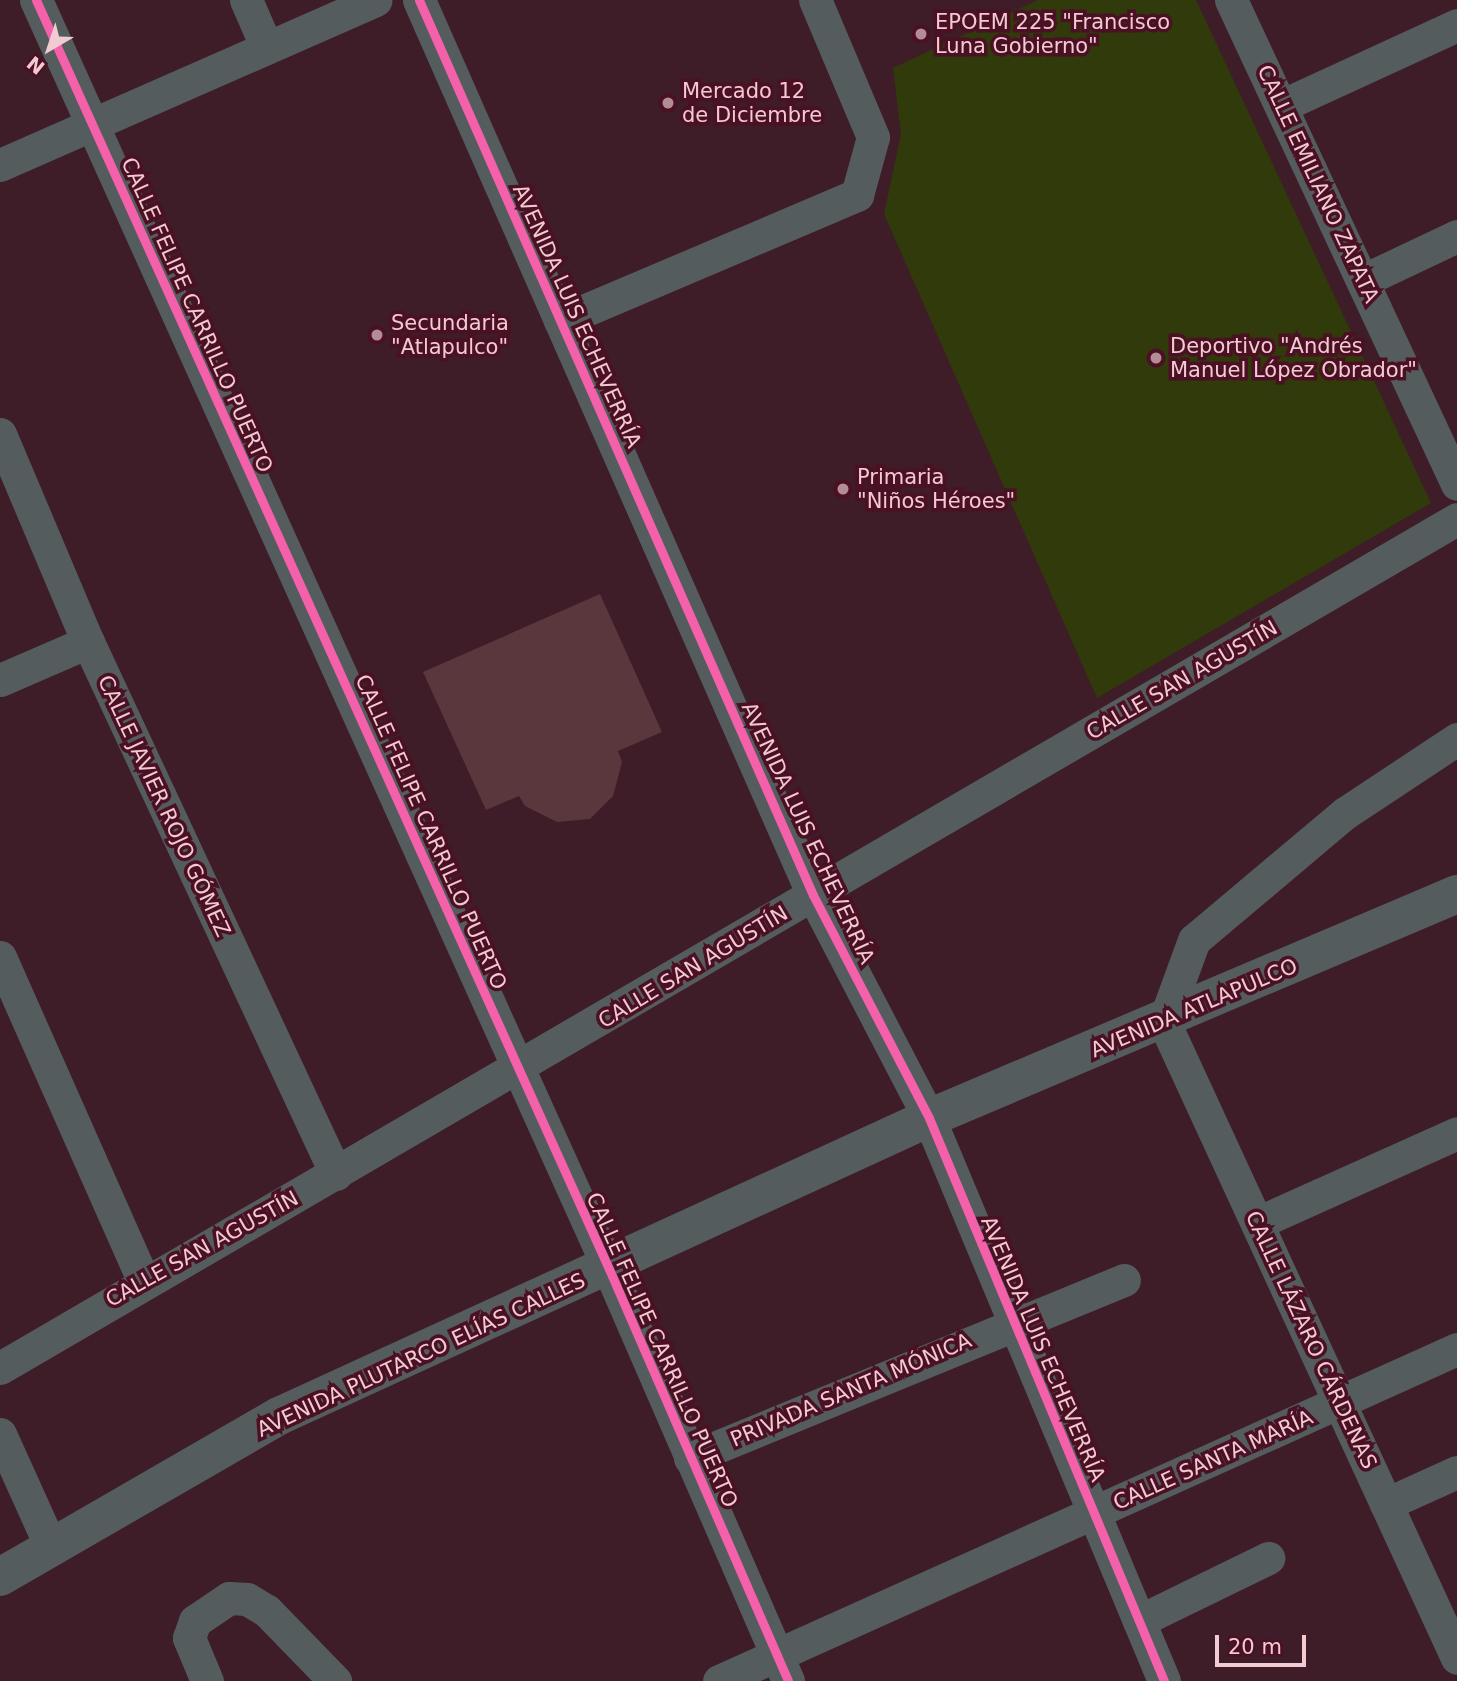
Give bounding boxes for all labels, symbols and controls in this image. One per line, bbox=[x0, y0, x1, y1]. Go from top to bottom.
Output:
place label: EPOEM 225 "Francisco Luna Gobierno" bbox=[935, 9, 1170, 59]
north arrow bbox=[14, 14, 84, 84]
marker: EPOEM 225 "Francisco Luna Gobierno" bbox=[913, 26, 929, 42]
text: N bbox=[23, 52, 49, 79]
street label: CALLE EMILIANO ZAPATA bbox=[1252, 61, 1384, 307]
place label: Mercado 12 de Diciembre bbox=[682, 78, 822, 128]
marker: Mercado 12 de Diciembre bbox=[660, 95, 676, 111]
street label: CALLE FELIPE CARRILLO PUERTO bbox=[116, 154, 278, 476]
street label: AVENIDA LUIS ECHEVERRÍA bbox=[507, 180, 647, 452]
place label: Secundaria "Atlapulco" bbox=[391, 310, 509, 360]
marker: Secundaria "Atlapulco" bbox=[369, 327, 385, 343]
place label: Deportivo "Andrés Manuel López Obrador" bbox=[1170, 333, 1417, 383]
marker: Deportivo "Andrés Manuel López Obrador" bbox=[1148, 350, 1164, 366]
place label: Primaria "Niños Héroes" bbox=[857, 464, 1015, 514]
marker: Primaria "Niños Héroes" bbox=[835, 481, 851, 497]
street label: CALLE SAN AGUSTÍN bbox=[1082, 615, 1282, 745]
street label: CALLE JAVIER ROJO GÓMEZ bbox=[92, 671, 236, 941]
street label: CALLE FELIPE CARRILLO PUERTO bbox=[350, 671, 512, 993]
street label: AVENIDA LUIS ECHEVERRÍA bbox=[736, 698, 880, 968]
street label: CALLE SAN AGUSTÍN bbox=[594, 900, 792, 1034]
street label: AVENIDA ATLAPULCO bbox=[1087, 953, 1301, 1063]
street label: CALLE SAN AGUSTÍN bbox=[101, 1185, 303, 1313]
street label: CALLE FELIPE CARRILLO PUERTO bbox=[581, 1189, 743, 1511]
street label: CALLE LÁZARO CÁRDENAS bbox=[1240, 1207, 1382, 1473]
street label: AVENIDA LUIS ECHEVERRÍA bbox=[976, 1212, 1110, 1486]
street label: AVENIDA PLUTARCO ELÍAS CALLES bbox=[253, 1268, 589, 1442]
street label: PRIVADA SANTA MÓNICA bbox=[727, 1328, 975, 1452]
street label: CALLE SANTA MARÍA bbox=[1109, 1405, 1317, 1515]
scale bar bbox=[1219, 1622, 1310, 1666]
text: 20 m bbox=[1228, 1635, 1282, 1659]

